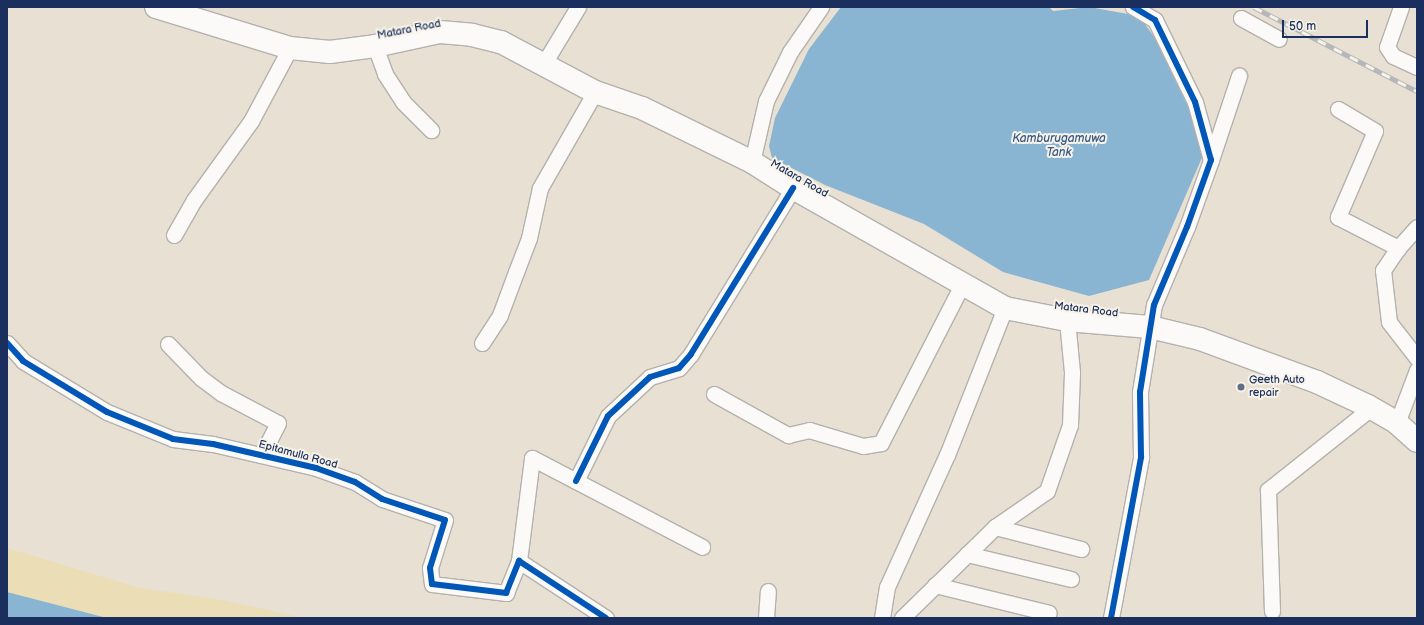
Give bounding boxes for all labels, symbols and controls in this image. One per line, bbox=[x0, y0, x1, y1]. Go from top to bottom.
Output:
scale bar bbox=[1284, 12, 1370, 38]
street label: Matara Road bbox=[376, 17, 442, 43]
text: 50 m bbox=[1289, 19, 1316, 34]
water label: Kamburugamuwa Tank bbox=[1012, 132, 1106, 160]
street label: Matara Road bbox=[768, 157, 830, 201]
street label: Matara Road bbox=[1053, 300, 1119, 320]
place label: Geeth Auto repair bbox=[1249, 374, 1305, 400]
marker: Geeth Auto repair bbox=[1236, 382, 1246, 392]
street label: Epitamulla Road bbox=[257, 438, 339, 472]

